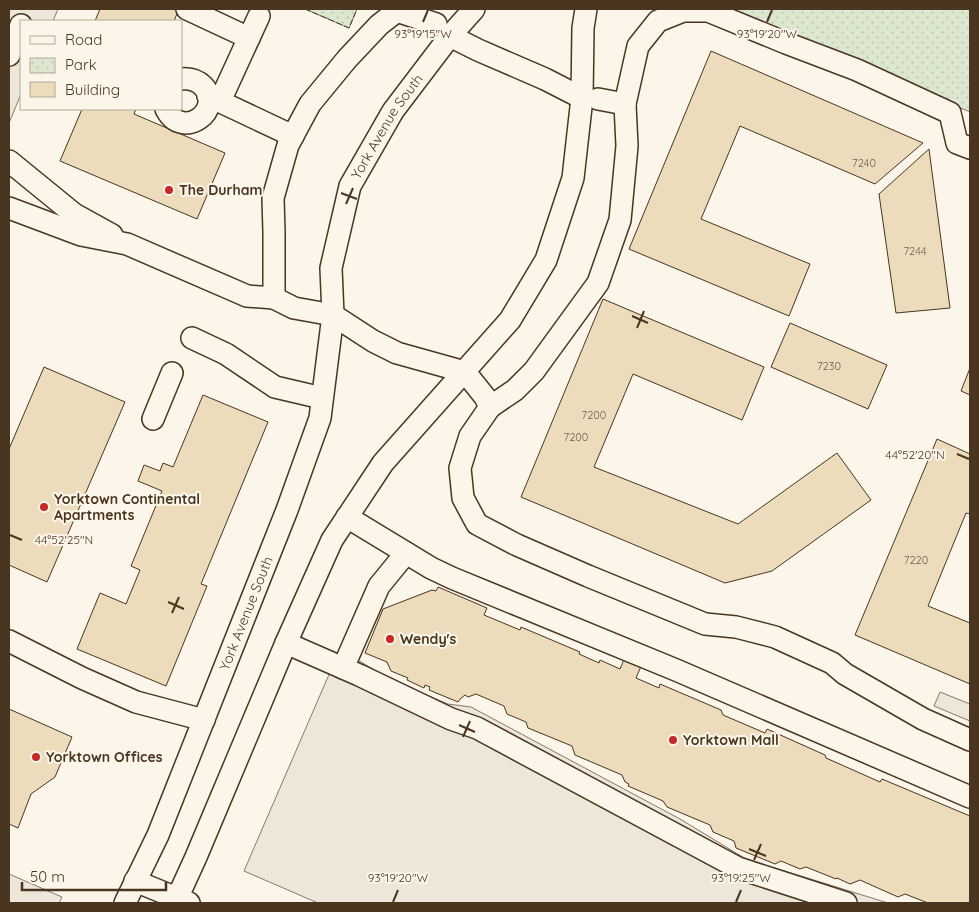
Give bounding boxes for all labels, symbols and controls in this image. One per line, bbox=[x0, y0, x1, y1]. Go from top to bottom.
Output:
legend bbox=[20, 20, 182, 110]
text: 93°19'15"W bbox=[394, 26, 452, 41]
text: 93°19'20"W bbox=[737, 26, 798, 41]
text: Road bbox=[65, 30, 102, 49]
text: Park bbox=[65, 55, 97, 74]
street label: York Avenue South bbox=[347, 70, 427, 182]
text: Building bbox=[65, 80, 120, 99]
house number: 7240 bbox=[852, 156, 876, 170]
place label: The Durham bbox=[179, 181, 262, 199]
marker: The Durham bbox=[163, 184, 175, 196]
house number: 7244 bbox=[903, 244, 927, 258]
house number: 7230 bbox=[817, 359, 841, 373]
house number: 7200 bbox=[582, 408, 606, 422]
house number: 7200 bbox=[564, 430, 588, 444]
text: 44°52'20"N bbox=[885, 447, 945, 462]
place label: Yorktown Continental Apartments bbox=[54, 490, 200, 524]
marker: Yorktown Continental Apartments bbox=[38, 501, 50, 513]
text: 44°52'25"N bbox=[35, 532, 93, 547]
house number: 7220 bbox=[904, 553, 928, 567]
street label: York Avenue South bbox=[215, 554, 277, 673]
place label: Wendy's bbox=[400, 630, 457, 648]
marker: Wendy's bbox=[384, 633, 396, 645]
place label: Yorktown Mall bbox=[683, 731, 779, 749]
marker: Yorktown Mall bbox=[667, 734, 679, 746]
place label: Yorktown Offices bbox=[46, 748, 163, 766]
marker: Yorktown Offices bbox=[30, 751, 42, 763]
scale bar bbox=[22, 860, 166, 892]
text: 50 m bbox=[30, 867, 65, 886]
text: 93°19'20"W bbox=[368, 870, 429, 885]
text: 93°19'25"W bbox=[711, 870, 771, 885]

